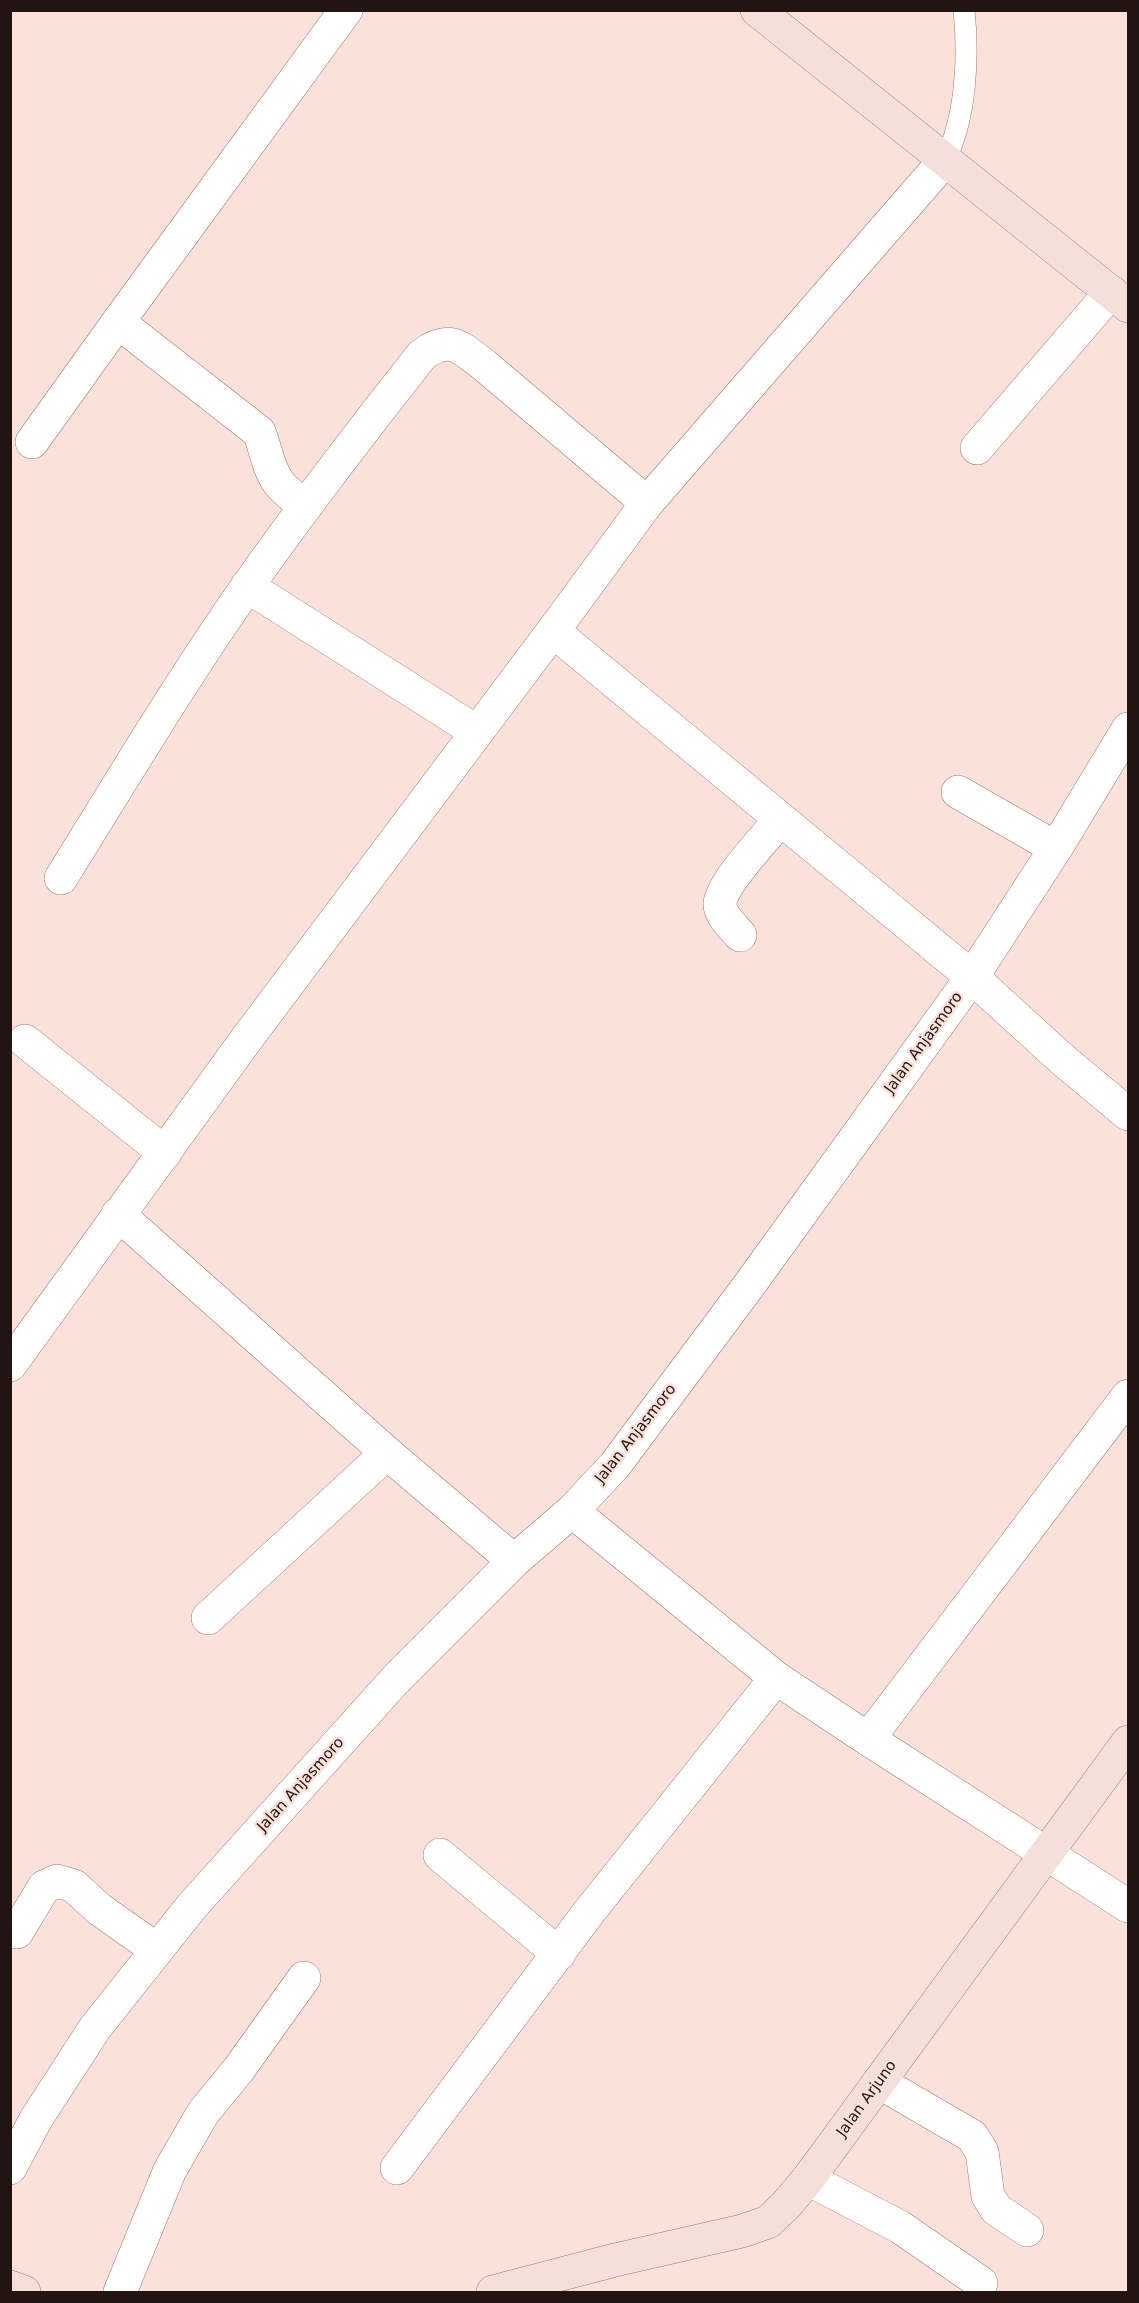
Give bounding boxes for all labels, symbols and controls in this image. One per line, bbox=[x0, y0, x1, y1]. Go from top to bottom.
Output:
street label: Jalan Anjasmoro bbox=[881, 989, 967, 1097]
street label: Jalan Anjasmoro bbox=[592, 1381, 680, 1487]
street label: Jalan Anjasmoro bbox=[254, 1734, 348, 1836]
street label: Jalan Arjuno bbox=[833, 2057, 901, 2141]

